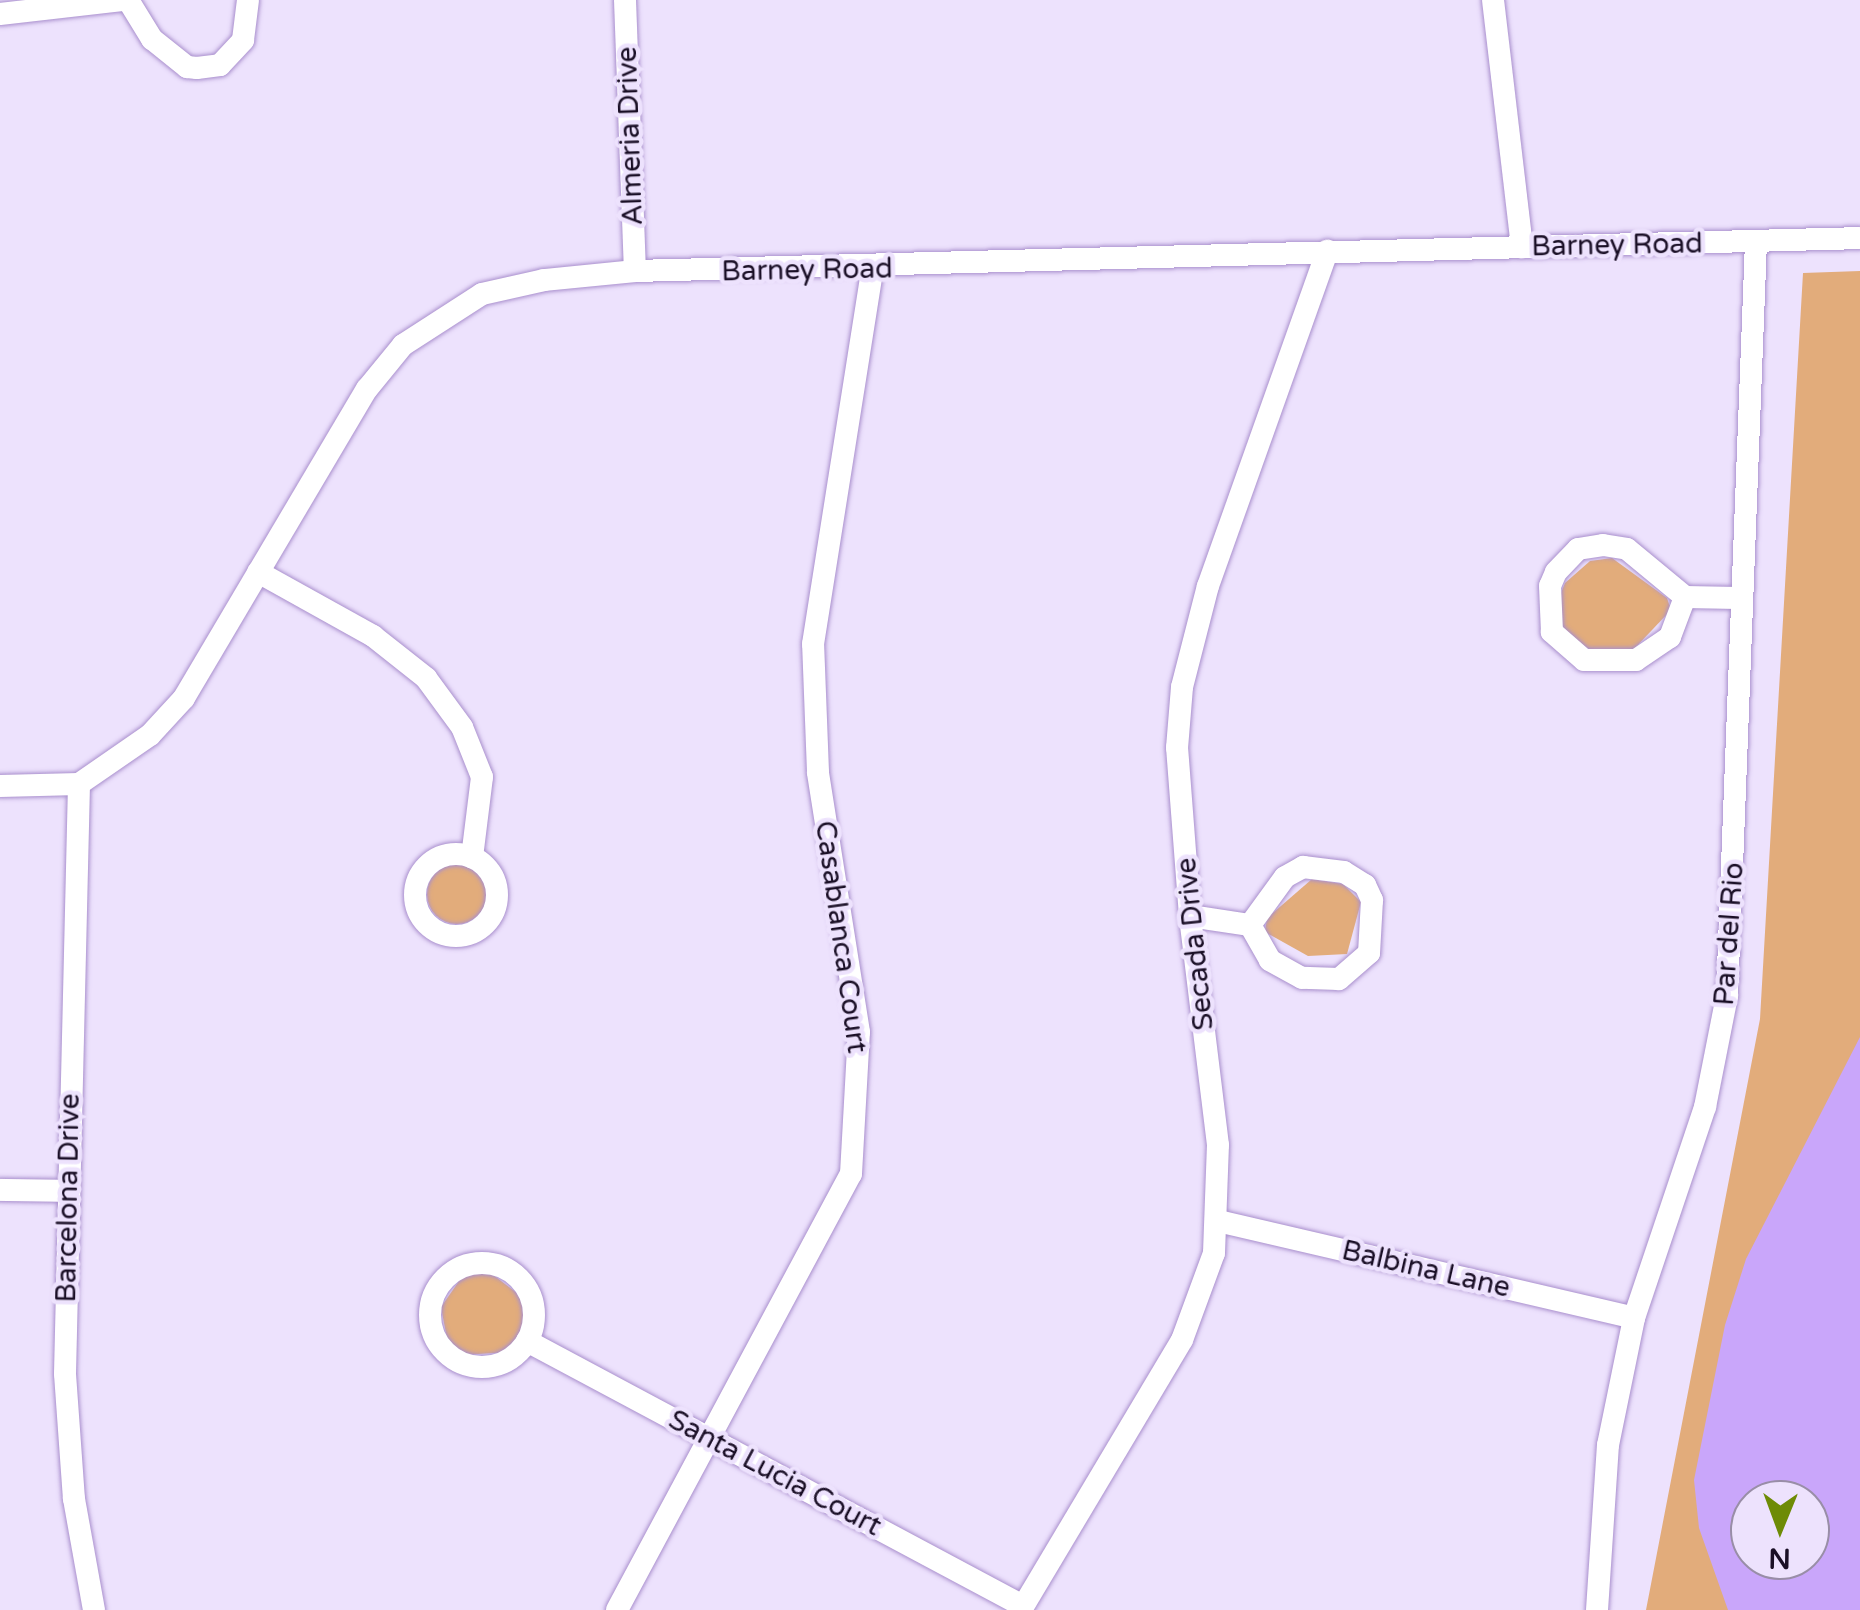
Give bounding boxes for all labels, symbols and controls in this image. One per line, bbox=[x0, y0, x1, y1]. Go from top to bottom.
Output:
street label: Almeria Drive bbox=[610, 46, 650, 226]
street label: Barney Road bbox=[1531, 227, 1703, 263]
street label: Barney Road bbox=[721, 252, 893, 288]
street label: Casablanca Court bbox=[808, 819, 874, 1055]
street label: Secada Drive bbox=[1169, 856, 1221, 1032]
street label: Par del Rio bbox=[1707, 861, 1751, 1007]
street label: Barcelona Drive bbox=[49, 1093, 87, 1303]
street label: Balbina Lane bbox=[1339, 1233, 1513, 1305]
street label: Santa Lucia Court bbox=[663, 1403, 887, 1543]
north arrow bbox=[1730, 1480, 1830, 1580]
text: N bbox=[1768, 1541, 1791, 1575]

